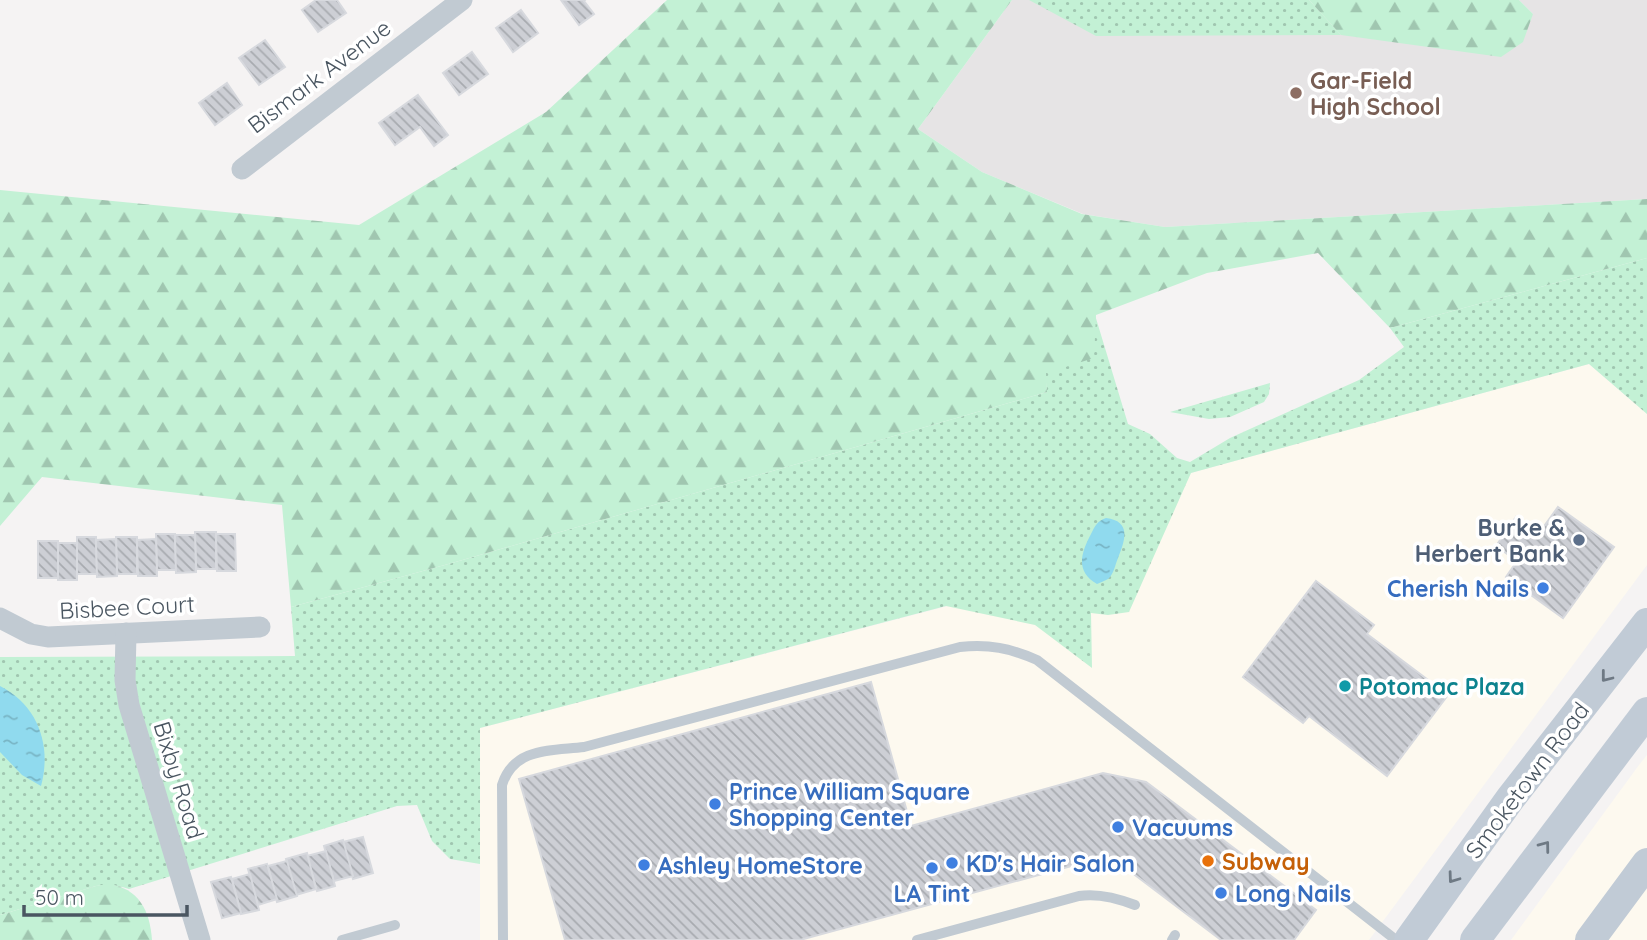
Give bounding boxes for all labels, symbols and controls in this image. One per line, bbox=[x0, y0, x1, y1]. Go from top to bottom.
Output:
street label: Bismark Avenue bbox=[242, 13, 396, 139]
place label: Gar-Field High School bbox=[1310, 66, 1441, 121]
marker: Gar-Field High School bbox=[1288, 85, 1304, 101]
place label: Burke & Herbert Bank bbox=[1415, 513, 1565, 568]
marker: Burke & Herbert Bank bbox=[1571, 532, 1587, 548]
place label: Cherish Nails bbox=[1387, 574, 1529, 603]
marker: Cherish Nails bbox=[1535, 580, 1551, 596]
street label: Bisbee Court bbox=[59, 589, 196, 625]
one-way arrow bbox=[1601, 669, 1614, 681]
place label: Potomac Plaza bbox=[1359, 672, 1525, 701]
marker: Potomac Plaza bbox=[1337, 678, 1353, 694]
street label: Smoketown Road bbox=[1459, 696, 1595, 864]
street label: Bixby Road bbox=[147, 718, 211, 842]
place label: Prince William Square Shopping Center bbox=[729, 777, 970, 832]
marker: Prince William Square Shopping Center bbox=[707, 796, 723, 812]
place label: Vacuums bbox=[1132, 813, 1233, 842]
marker: Vacuums bbox=[1110, 819, 1126, 835]
one-way arrow bbox=[1537, 842, 1550, 854]
place label: Subway bbox=[1222, 847, 1309, 876]
place label: KD's Hair Salon bbox=[966, 849, 1135, 878]
place label: Ashley HomeStore bbox=[658, 851, 863, 880]
marker: Subway bbox=[1200, 853, 1216, 869]
marker: KD's Hair Salon bbox=[944, 855, 960, 871]
marker: Ashley HomeStore bbox=[636, 857, 652, 873]
marker: LA Tint bbox=[924, 860, 940, 876]
one-way arrow bbox=[1449, 870, 1461, 882]
scale bar bbox=[24, 874, 187, 918]
place label: LA Tint bbox=[893, 879, 971, 908]
place label: Long Nails bbox=[1235, 879, 1351, 908]
text: 50 m bbox=[35, 884, 84, 910]
marker: Long Nails bbox=[1213, 885, 1229, 901]

